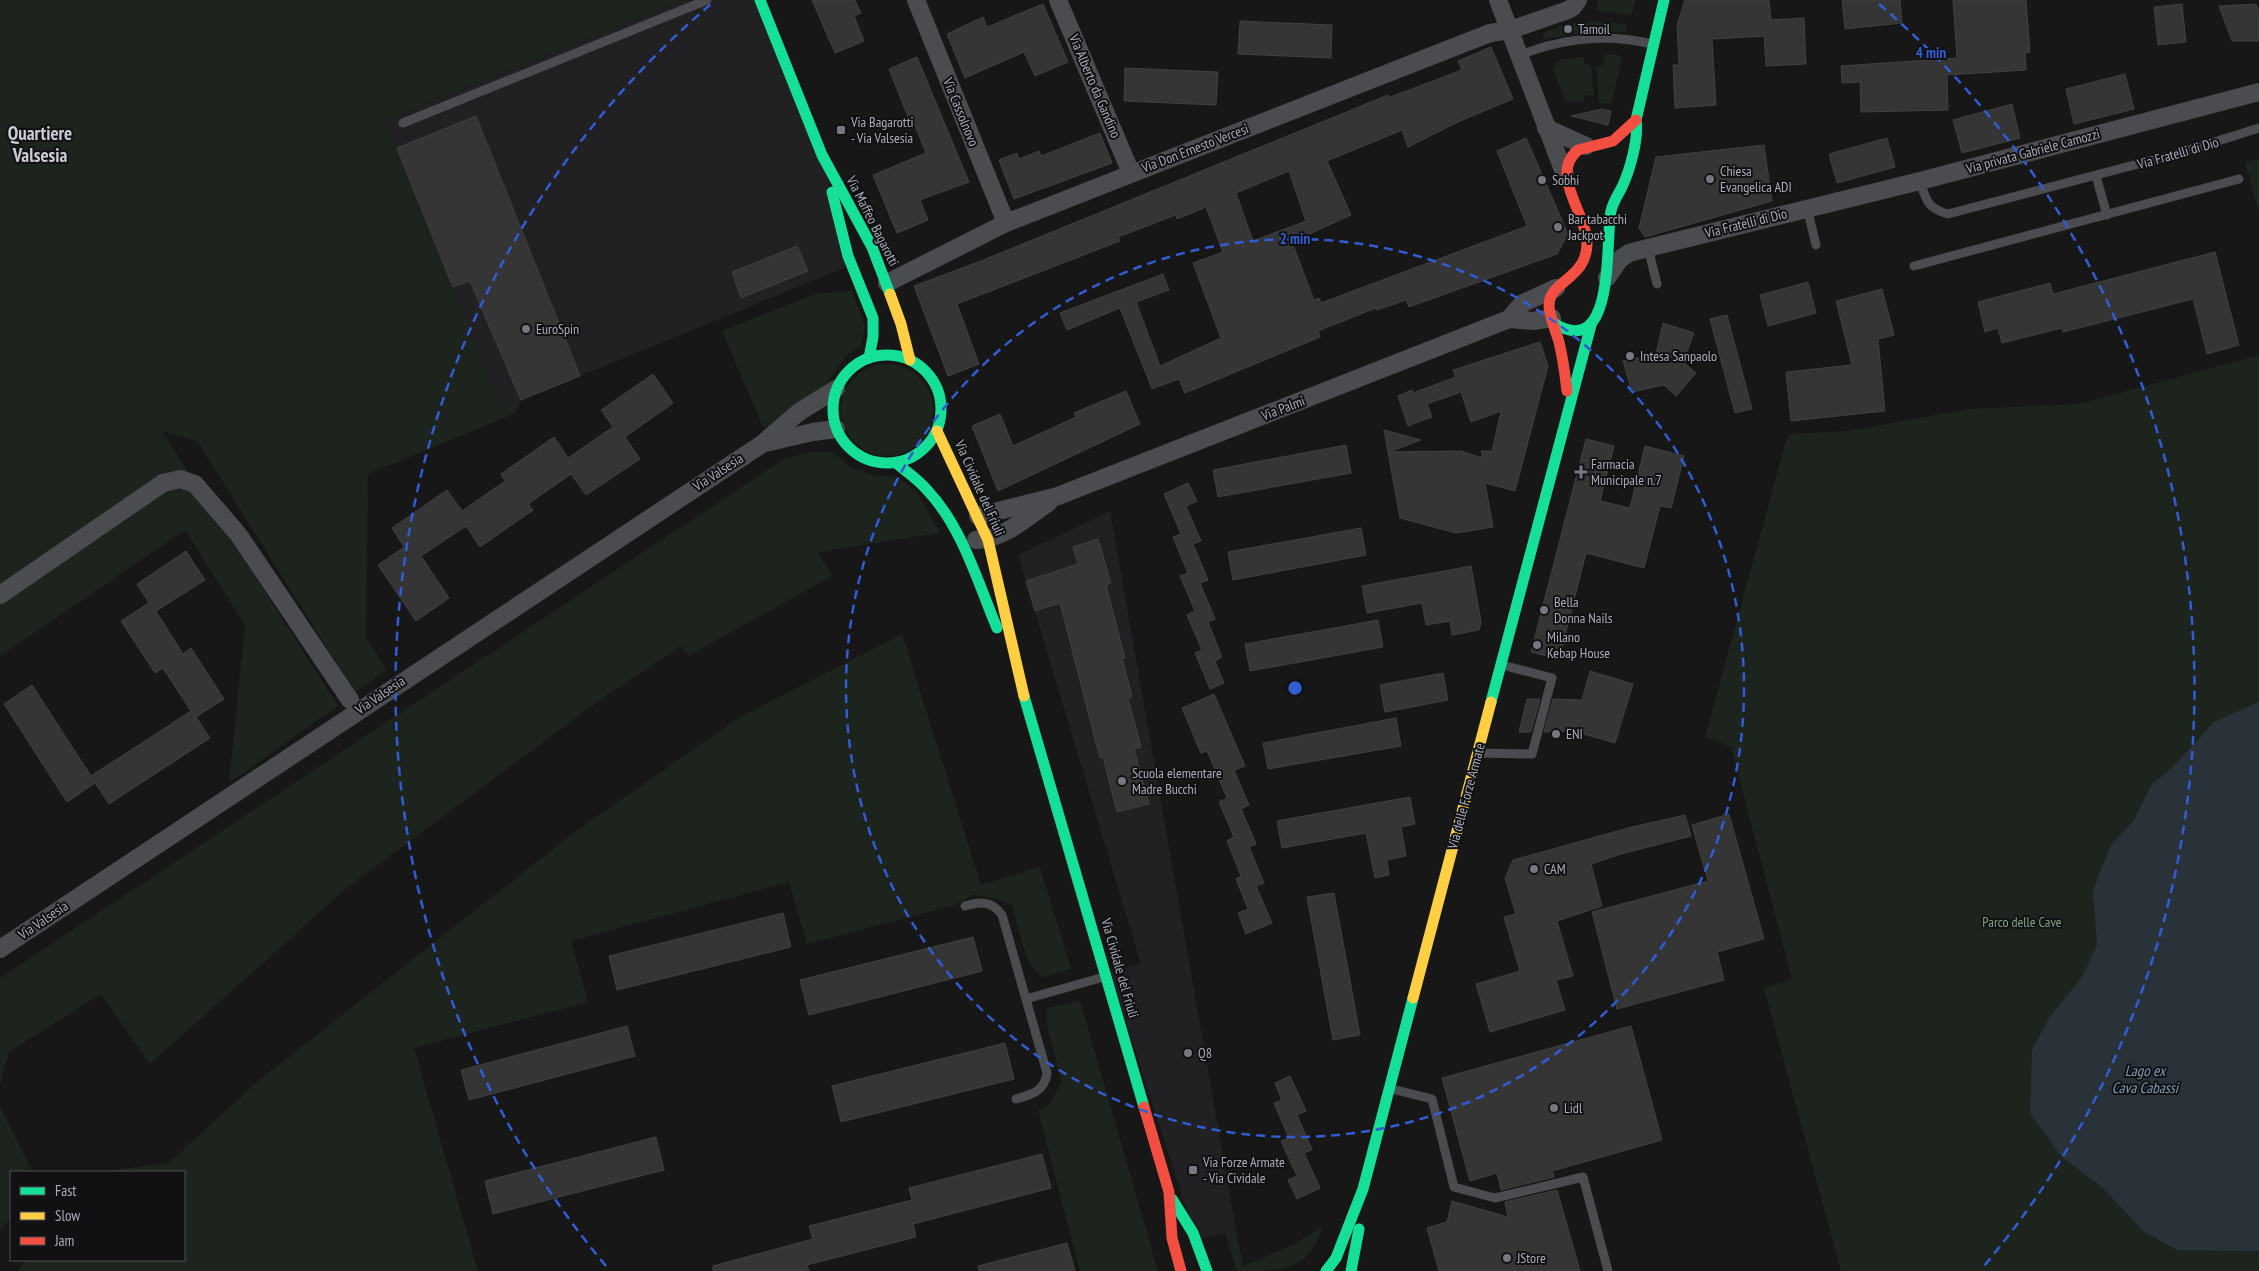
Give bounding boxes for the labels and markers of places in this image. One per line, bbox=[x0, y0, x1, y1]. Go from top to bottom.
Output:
place label: Tamoil bbox=[1578, 20, 1611, 38]
marker: Tamoil bbox=[1562, 23, 1574, 35]
place label: Via Bagarotti - Via Valsesia bbox=[850, 113, 914, 147]
marker: Via Bagarotti - Via Valsesia bbox=[835, 124, 847, 136]
place label: Chiesa Evangelica ADI bbox=[1720, 162, 1792, 196]
place label: Sobhi bbox=[1552, 171, 1579, 189]
marker: Chiesa Evangelica ADI bbox=[1704, 173, 1716, 185]
marker: Sobhi bbox=[1536, 174, 1548, 186]
place label: Bar tabacchi Jackpot bbox=[1567, 210, 1627, 244]
marker: Bar tabacchi Jackpot bbox=[1552, 221, 1564, 233]
place label: EuroSpin bbox=[536, 320, 579, 338]
marker: EuroSpin bbox=[520, 323, 532, 335]
place label: Intesa Sanpaolo bbox=[1640, 347, 1717, 365]
marker: Intesa Sanpaolo bbox=[1624, 350, 1636, 362]
place label: Farmacia Municipale n.7 bbox=[1591, 455, 1662, 489]
marker: Farmacia Municipale n.7 bbox=[1575, 466, 1587, 478]
place label: Bella Donna Nails bbox=[1554, 593, 1613, 627]
marker: Bella Donna Nails bbox=[1538, 604, 1550, 616]
place label: Milano Kebap House bbox=[1547, 628, 1610, 662]
marker: Milano Kebap House bbox=[1531, 639, 1543, 651]
centre of rings bbox=[1286, 679, 1304, 697]
place label: ENI bbox=[1566, 725, 1583, 743]
marker: ENI bbox=[1550, 728, 1562, 740]
place label: Scuola elementare Madre Bucchi bbox=[1132, 764, 1222, 798]
marker: Scuola elementare Madre Bucchi bbox=[1116, 775, 1128, 787]
place label: CAM bbox=[1544, 860, 1566, 878]
marker: CAM bbox=[1528, 863, 1540, 875]
place label: Q8 bbox=[1198, 1044, 1212, 1062]
marker: Q8 bbox=[1182, 1047, 1194, 1059]
place label: Lidl bbox=[1564, 1099, 1583, 1117]
marker: Lidl bbox=[1548, 1102, 1560, 1114]
place label: Via Forze Armate - Via Cividale bbox=[1202, 1153, 1285, 1187]
marker: Via Forze Armate - Via Cividale bbox=[1187, 1164, 1199, 1176]
place label: JStore bbox=[1516, 1249, 1546, 1267]
marker: JStore bbox=[1501, 1252, 1513, 1264]

